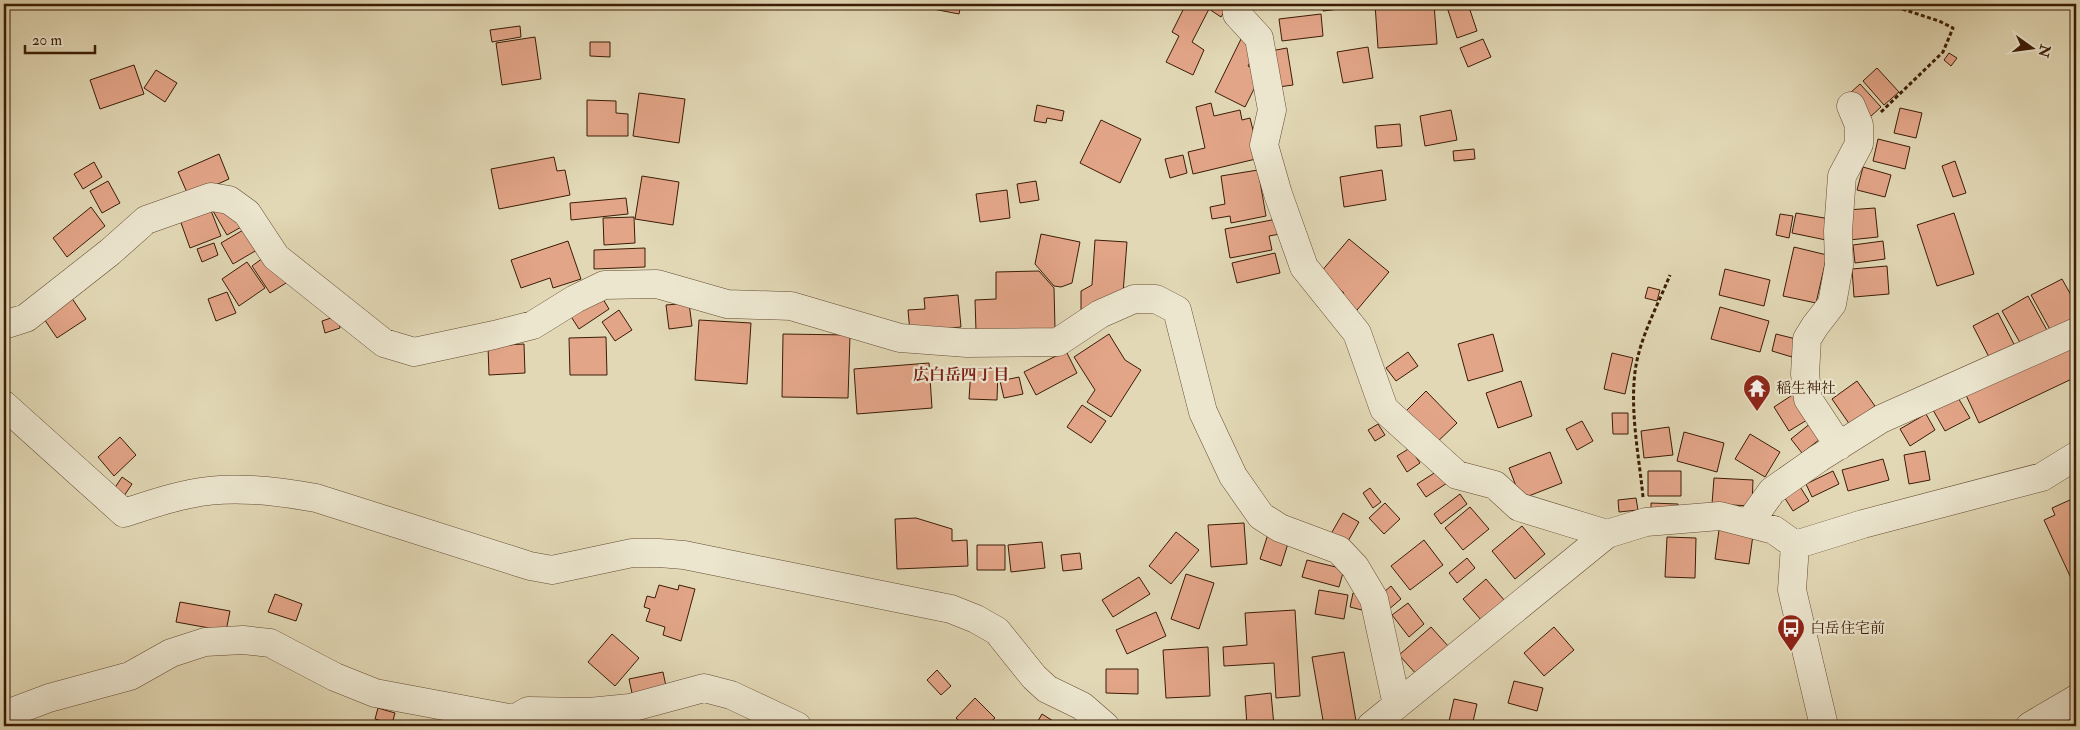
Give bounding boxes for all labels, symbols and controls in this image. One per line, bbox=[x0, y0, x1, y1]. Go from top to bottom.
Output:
scale bar bbox=[25, 22, 95, 54]
north arrow bbox=[2008, 22, 2058, 72]
text: 20 m bbox=[32, 31, 62, 50]
text: N bbox=[2034, 42, 2054, 60]
district label: 広白岳四丁目 bbox=[913, 365, 1009, 385]
temple icon: 稲生神社 bbox=[1742, 373, 1772, 412]
place label: 稲生神社 bbox=[1776, 379, 1836, 398]
bus stop icon: 白岳住宅前 bbox=[1776, 613, 1806, 652]
place label: 白岳住宅前 bbox=[1810, 619, 1885, 638]

